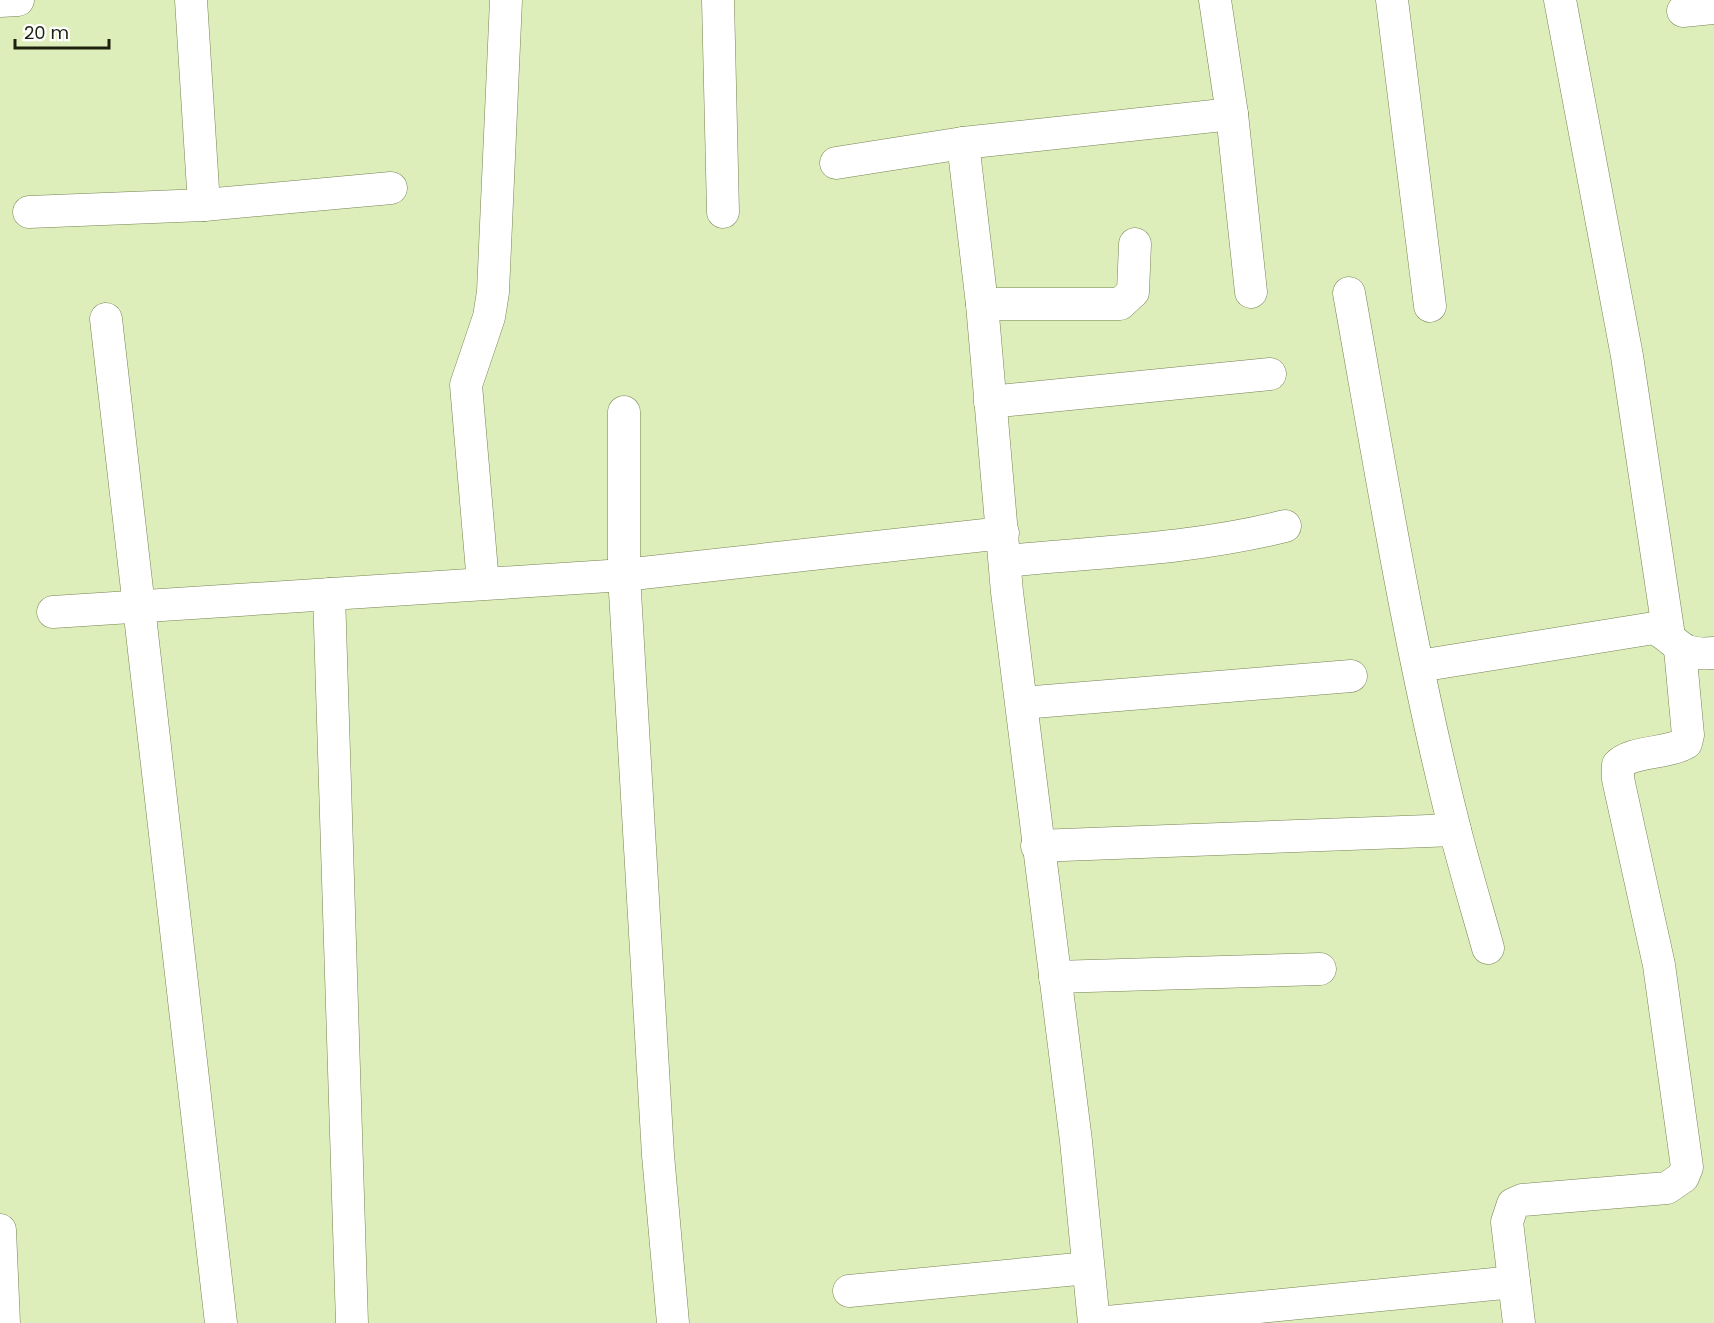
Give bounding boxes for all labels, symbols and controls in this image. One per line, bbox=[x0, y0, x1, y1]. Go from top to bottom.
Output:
scale bar bbox=[15, 12, 110, 50]
text: 20 m bbox=[24, 20, 69, 45]

